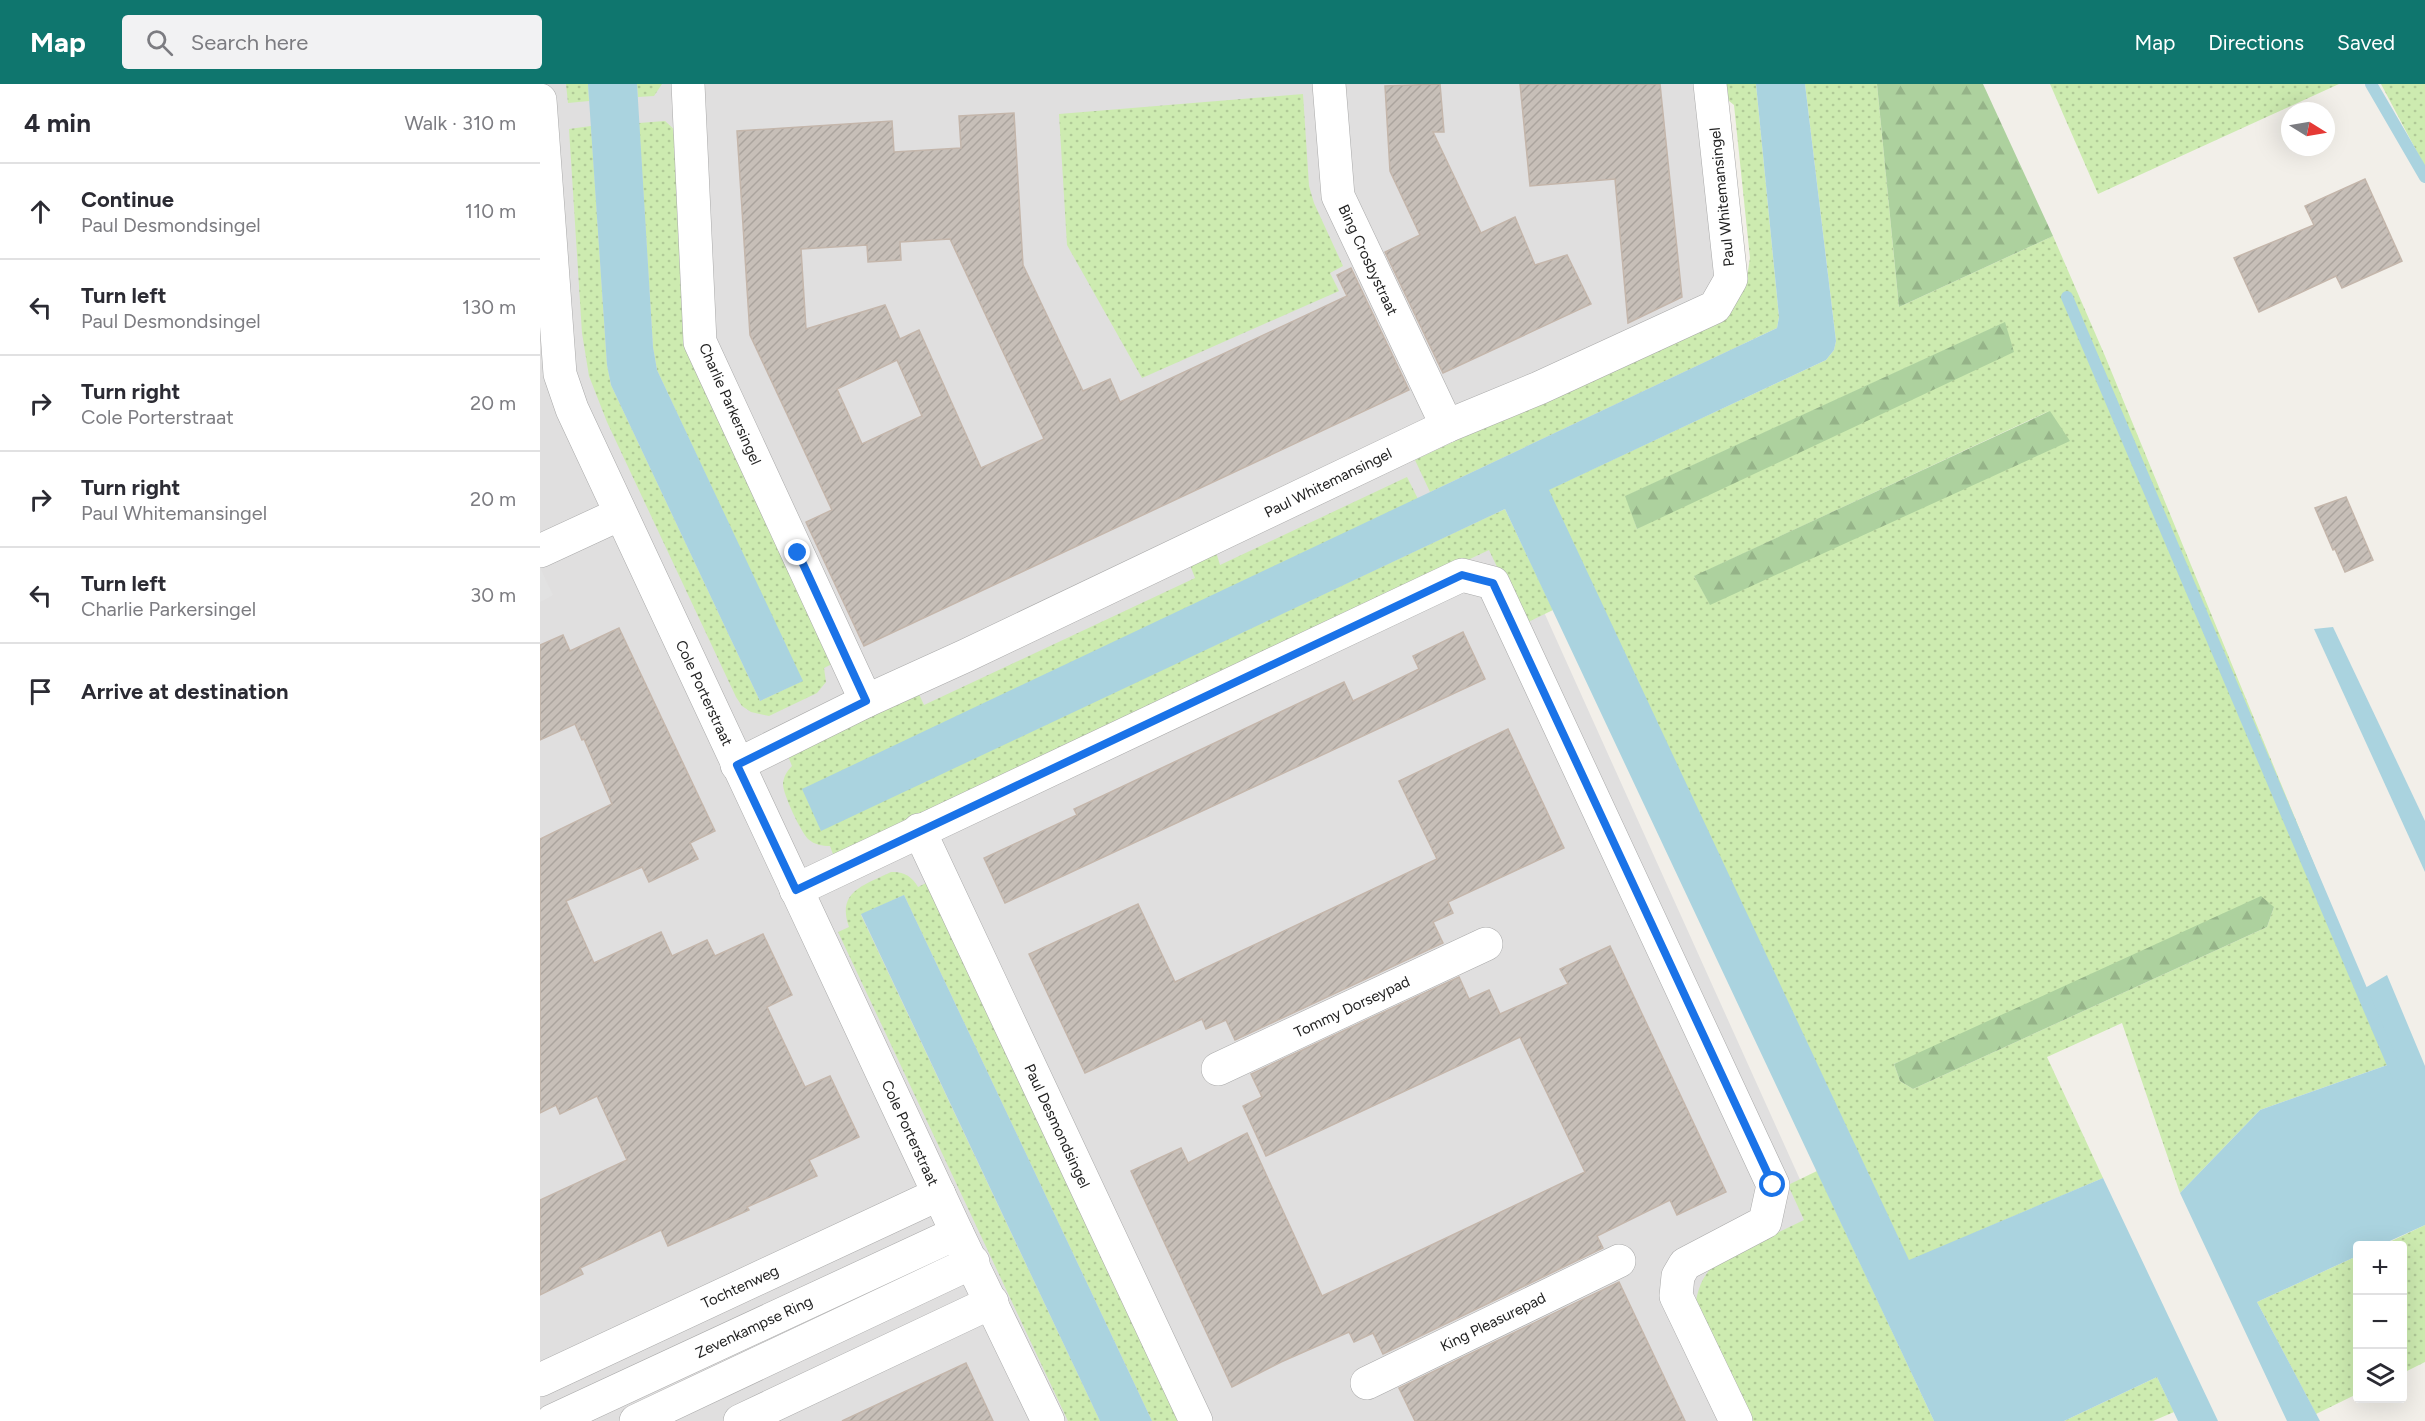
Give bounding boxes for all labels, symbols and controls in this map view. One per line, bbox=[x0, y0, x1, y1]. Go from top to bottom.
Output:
search box bbox=[122, 15, 542, 69]
text: Map bbox=[30, 25, 86, 59]
icon: search bbox=[143, 26, 176, 59]
text: Search here bbox=[191, 29, 308, 56]
text: Map bbox=[2134, 30, 2175, 55]
text: Directions bbox=[2208, 30, 2304, 55]
text: Saved bbox=[2337, 30, 2395, 55]
north arrow bbox=[2281, 102, 2335, 156]
text: 4 min bbox=[24, 107, 91, 139]
text: Walk · 310 m bbox=[404, 111, 516, 135]
street label: Paul Whitemansingel bbox=[1706, 127, 1738, 267]
text: Continue bbox=[81, 186, 174, 213]
icon: ahead bbox=[24, 195, 57, 228]
text: 110 m bbox=[465, 199, 516, 223]
street label: Bing Crosbystraat bbox=[1334, 202, 1402, 319]
text: Paul Desmondsingel bbox=[81, 213, 261, 237]
text: Turn left bbox=[81, 282, 167, 309]
icon: left bbox=[24, 291, 57, 324]
text: 130 m bbox=[462, 295, 516, 319]
text: Paul Desmondsingel bbox=[81, 309, 261, 333]
street label: Charlie Parkersingel bbox=[695, 340, 765, 468]
text: Turn right bbox=[81, 378, 180, 405]
icon: right bbox=[24, 387, 57, 420]
text: 20 m bbox=[470, 391, 516, 415]
text: Cole Porterstraat bbox=[81, 405, 234, 429]
street label: Paul Whitemansingel bbox=[1261, 444, 1395, 522]
text: Turn right bbox=[81, 474, 180, 501]
icon: right bbox=[24, 483, 57, 516]
text: 20 m bbox=[470, 487, 516, 511]
text: Paul Whitemansingel bbox=[81, 501, 267, 525]
route end bbox=[784, 539, 810, 565]
text: Turn left bbox=[81, 570, 167, 597]
icon: left bbox=[24, 579, 57, 612]
text: 30 m bbox=[470, 583, 516, 607]
text: Charlie Parkersingel bbox=[81, 597, 256, 621]
street label: Cole Porterstraat bbox=[672, 637, 737, 749]
icon: arrive bbox=[24, 675, 57, 708]
text: Arrive at destination bbox=[81, 678, 289, 705]
street label: Tommy Dorseypad bbox=[1291, 972, 1413, 1042]
street label: Paul Desmondsingel bbox=[1020, 1061, 1094, 1191]
street label: Cole Porterstraat bbox=[878, 1077, 943, 1189]
route start bbox=[1759, 1171, 1785, 1197]
map controls bbox=[2353, 1241, 2407, 1403]
button: + bbox=[2353, 1241, 2407, 1295]
street label: Tochtenweg bbox=[698, 1261, 782, 1313]
street label: King Pleasurepad bbox=[1437, 1289, 1549, 1355]
street label: Zevenkampse Ring bbox=[693, 1292, 815, 1362]
button: − bbox=[2353, 1295, 2407, 1349]
button: layers bbox=[2353, 1349, 2407, 1403]

